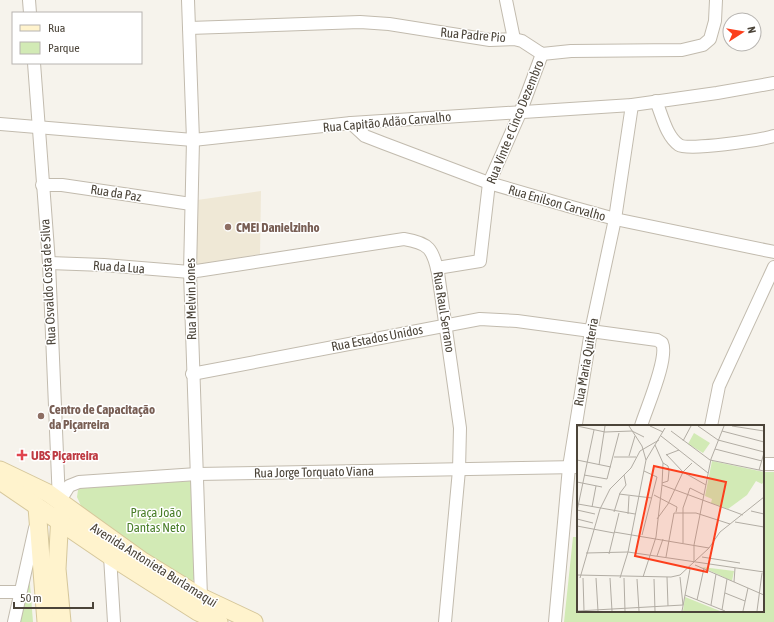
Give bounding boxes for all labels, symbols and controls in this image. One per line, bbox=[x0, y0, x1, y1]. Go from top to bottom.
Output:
legend bbox=[12, 12, 142, 64]
north arrow bbox=[722, 12, 762, 52]
text: Rua bbox=[48, 21, 65, 35]
street label: Rua Padre Pio bbox=[440, 25, 506, 45]
text: N bbox=[745, 25, 758, 34]
text: Parque bbox=[48, 41, 80, 55]
street label: Rua Vinte e Cinco Dezembro bbox=[483, 58, 547, 186]
street label: Rua Capitão Adão Carvalho bbox=[322, 109, 452, 135]
street label: Rua da Paz bbox=[89, 182, 143, 204]
street label: Rua Enilson Carvalho bbox=[507, 182, 607, 224]
street label: Rua Osvaldo Costa de Silva bbox=[37, 218, 59, 346]
place label: CMEI Danielzinho bbox=[236, 220, 320, 235]
marker: CMEI Danielzinho bbox=[223, 222, 233, 232]
street label: Rua Melvin Jones bbox=[183, 257, 199, 340]
street label: Rua da Lua bbox=[93, 258, 145, 276]
street label: Rua Raul Serrano bbox=[430, 270, 458, 354]
street label: Rua Maria Quiteria bbox=[571, 317, 601, 407]
street label: Rua Estados Unidos bbox=[330, 322, 424, 354]
place label: Centro de Capacitação da Piçarreira bbox=[49, 402, 155, 432]
marker: Centro de Capacitação da Piçarreira bbox=[36, 411, 46, 421]
inset map bbox=[577, 425, 764, 612]
place label: UBS Piçarreira bbox=[31, 448, 98, 463]
marker: UBS Piçarreira bbox=[16, 449, 28, 461]
street label: Rua Jorge Torquato Viana bbox=[254, 463, 374, 481]
park label: Praça João Dantas Neto bbox=[126, 505, 186, 535]
street label: Avenida Antonieta Burlamaqui bbox=[88, 520, 220, 610]
scale bar bbox=[14, 584, 93, 610]
text: 50 m bbox=[20, 591, 42, 605]

